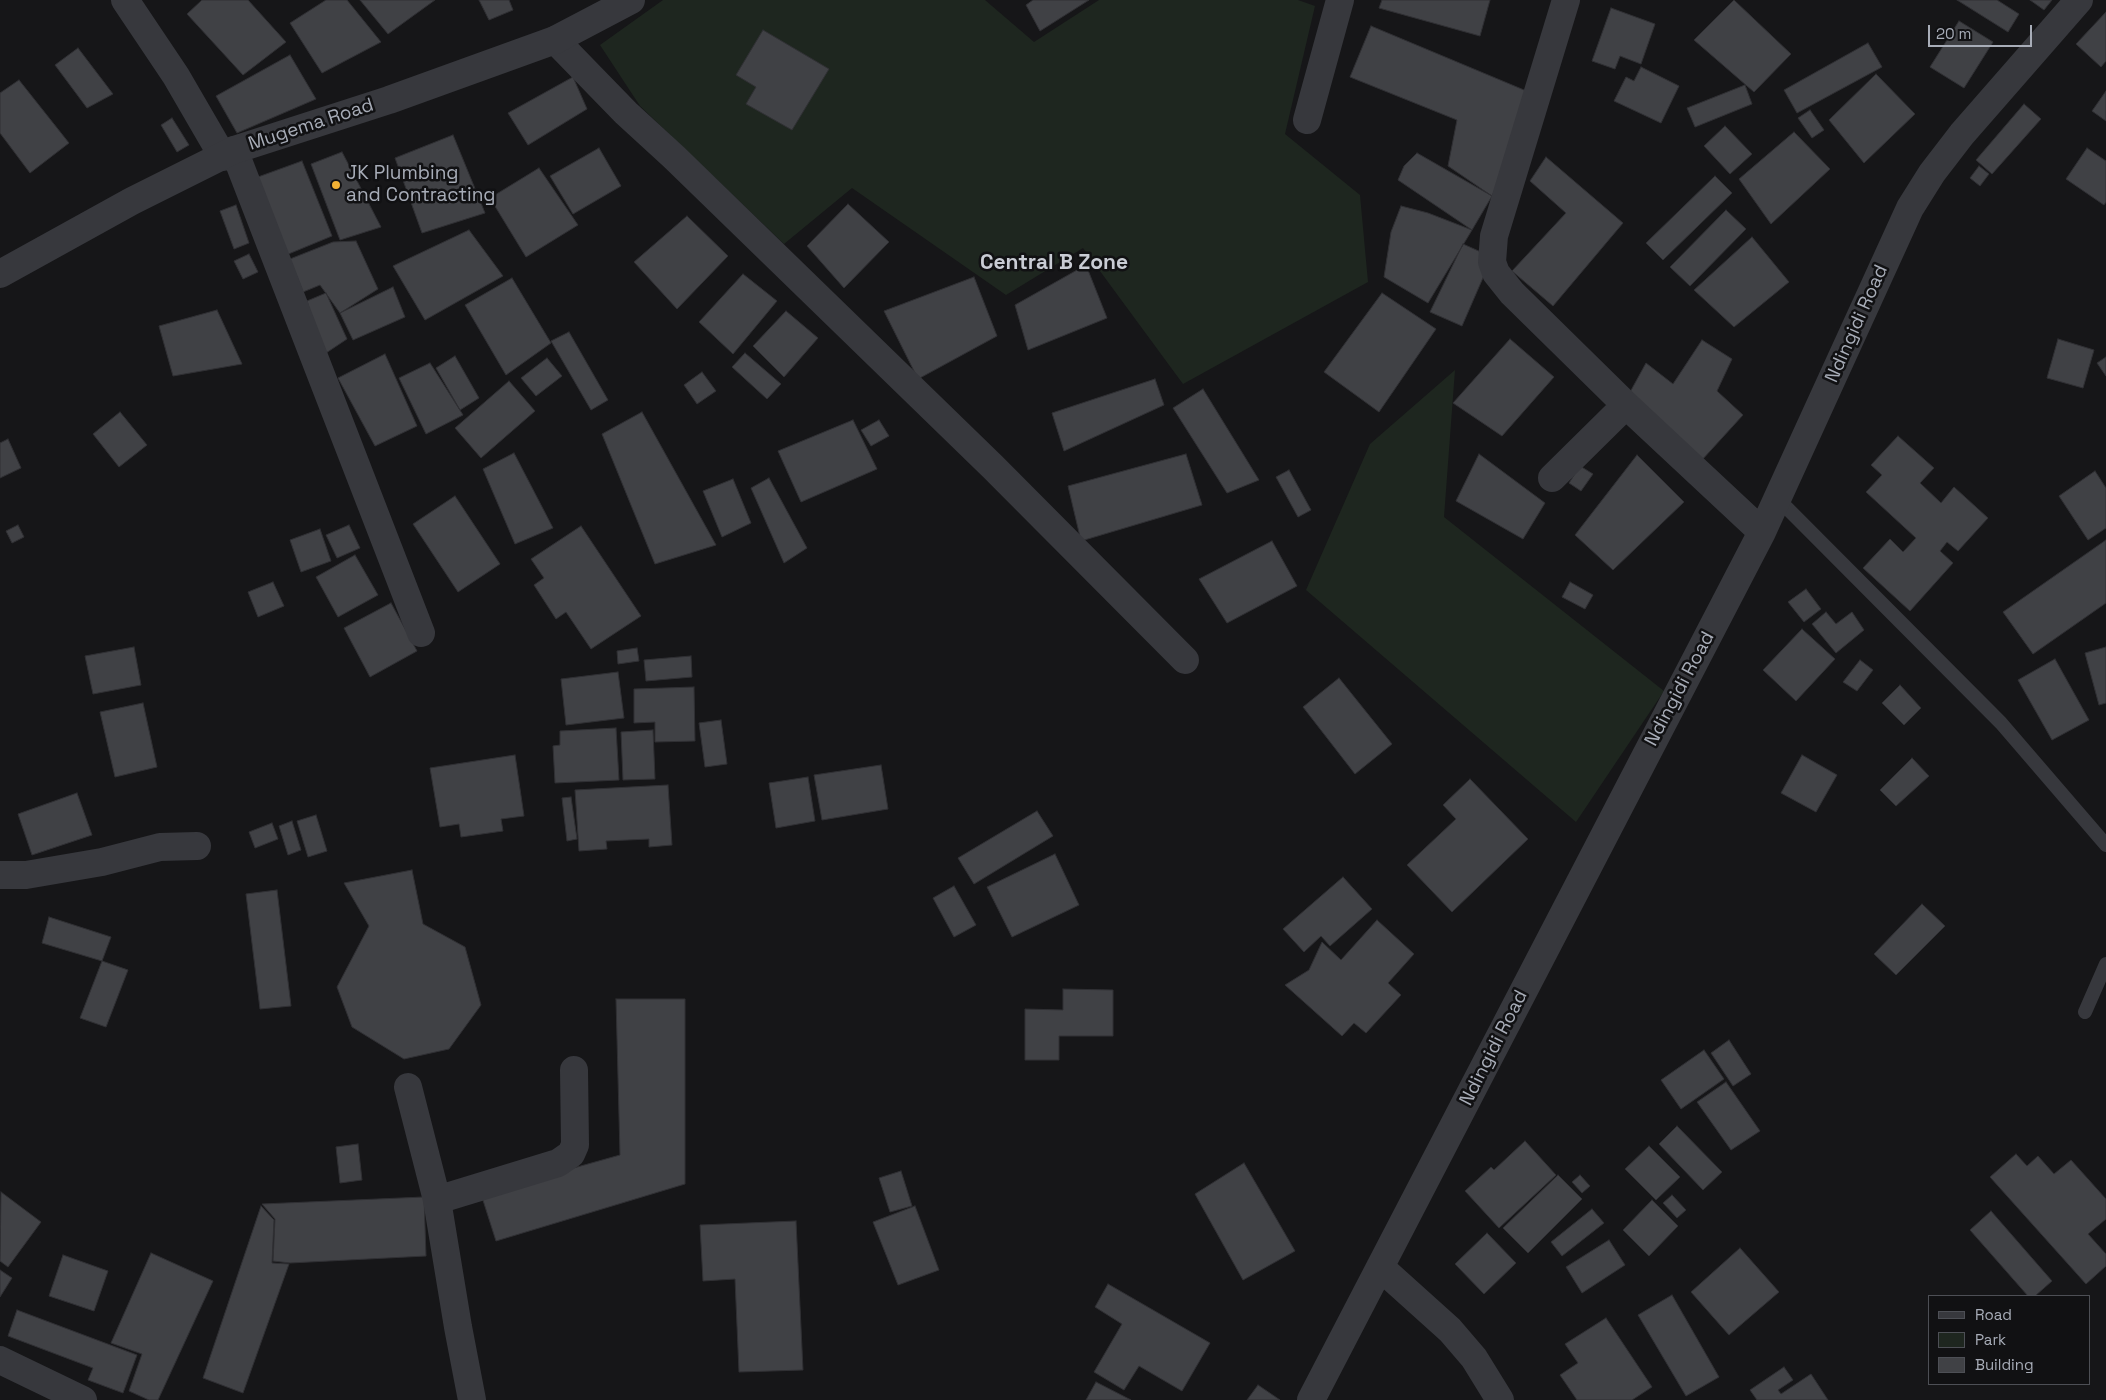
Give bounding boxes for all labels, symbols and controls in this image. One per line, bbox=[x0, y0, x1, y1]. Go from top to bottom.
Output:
scale bar bbox=[1931, 15, 2035, 47]
text: 20 m bbox=[1936, 24, 1971, 43]
street label: Mugema Road bbox=[246, 94, 376, 156]
place label: JK Plumbing and Contracting bbox=[346, 163, 495, 207]
marker: JK Plumbing and Contracting bbox=[330, 179, 342, 191]
district label: Central B Zone bbox=[980, 250, 1128, 276]
street label: Ndingidi Road bbox=[1821, 262, 1893, 386]
street label: Ndingidi Road bbox=[1640, 628, 1720, 750]
street label: Ndingidi Road bbox=[1455, 987, 1533, 1109]
legend bbox=[1928, 1295, 2091, 1385]
text: Road bbox=[1975, 1305, 2012, 1324]
text: Park bbox=[1975, 1330, 2006, 1349]
text: Building bbox=[1975, 1355, 2034, 1374]

